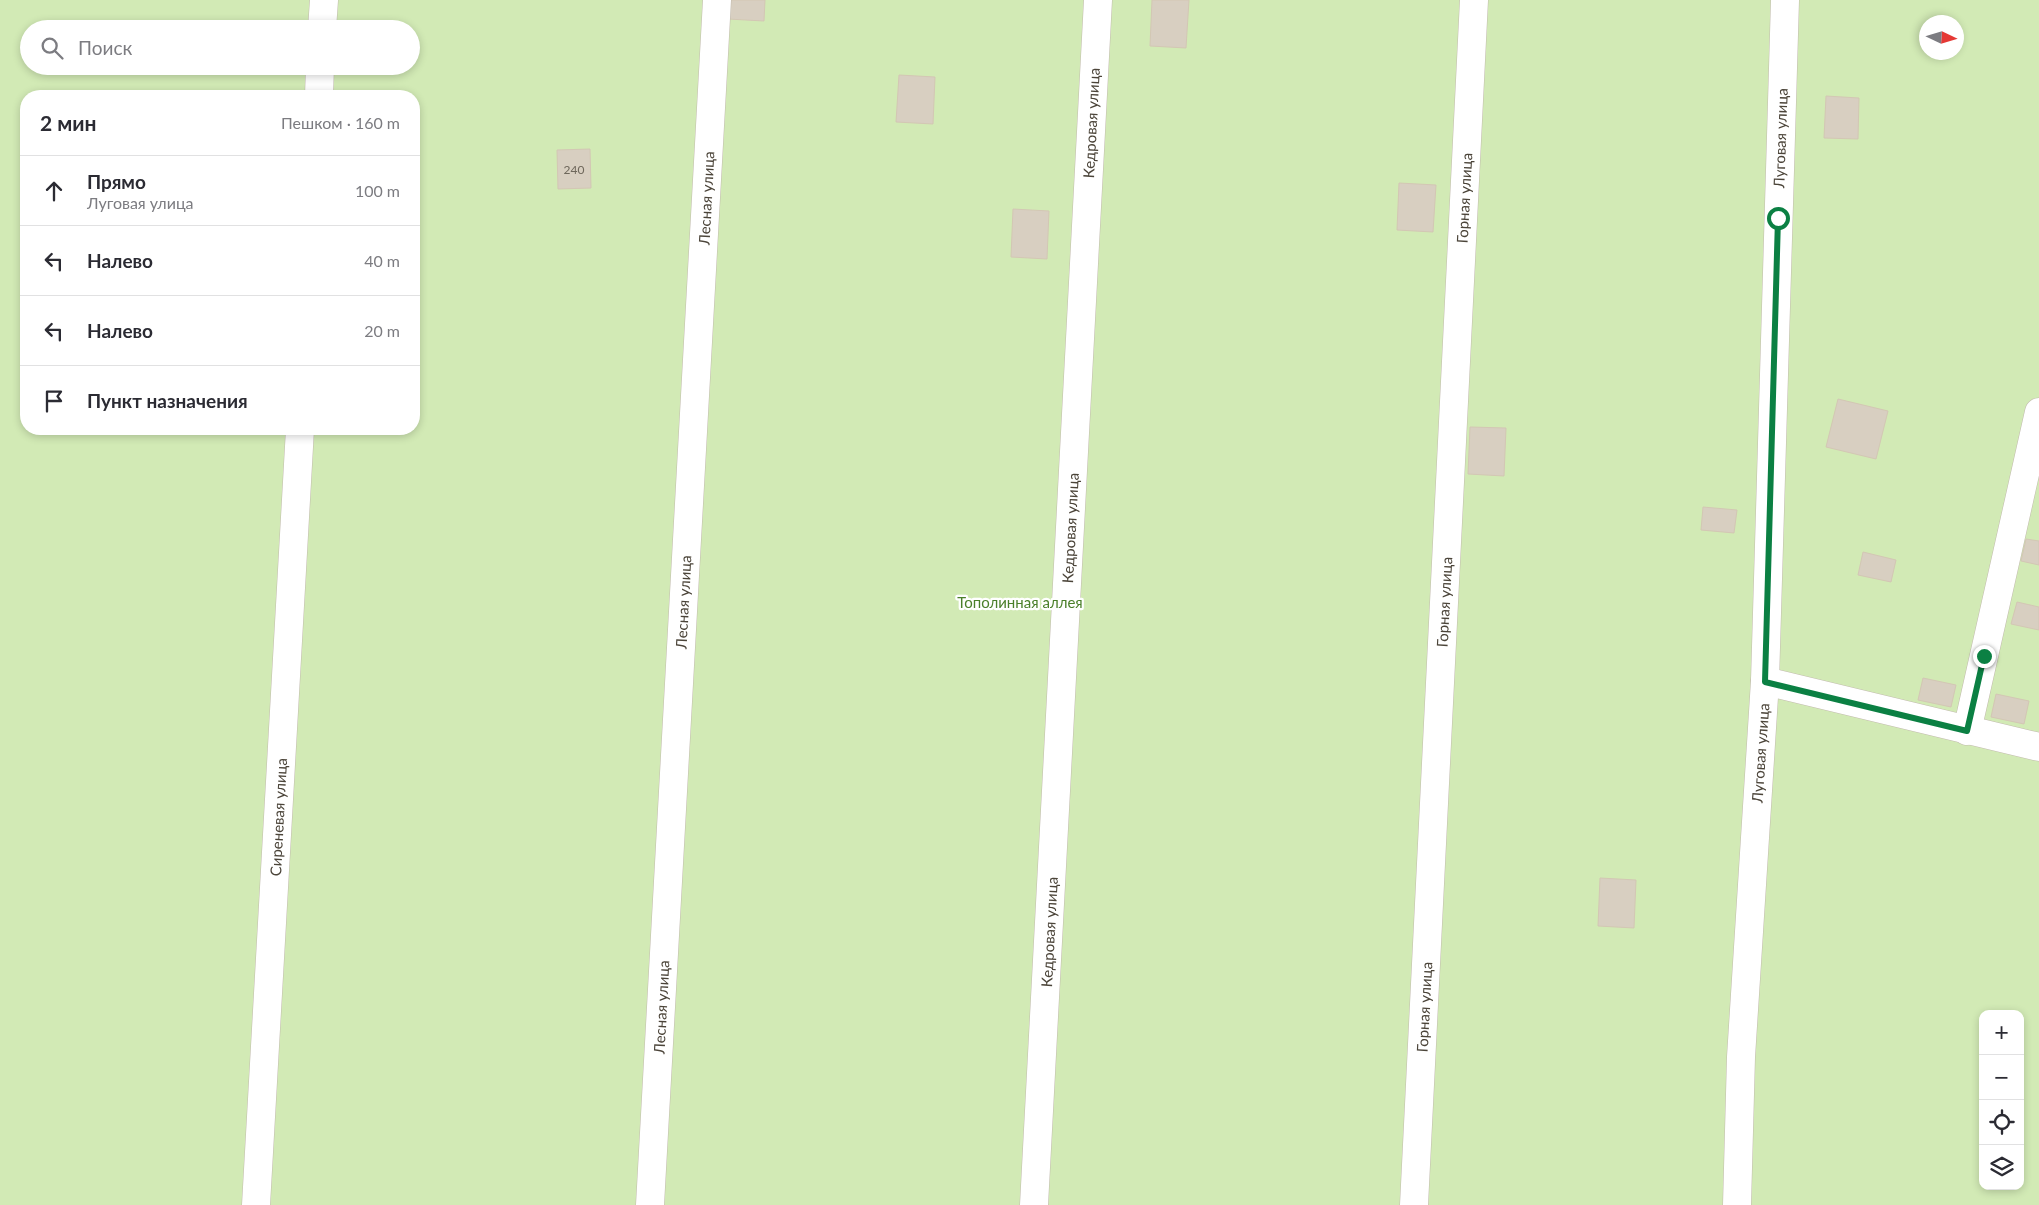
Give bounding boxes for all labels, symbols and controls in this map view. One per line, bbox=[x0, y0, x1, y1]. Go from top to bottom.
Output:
north arrow bbox=[1919, 15, 1964, 60]
search box bbox=[20, 20, 420, 75]
icon: search bbox=[38, 34, 66, 62]
text: Поиск bbox=[78, 36, 132, 59]
street label: Кедровая улица bbox=[1079, 67, 1103, 179]
street label: Луговая улица bbox=[1769, 88, 1791, 189]
text: 2 мин bbox=[40, 110, 97, 135]
text: Пешком · 160 m bbox=[281, 113, 400, 132]
street label: Лесная улица bbox=[695, 151, 717, 246]
street label: Горная улица bbox=[1453, 152, 1475, 244]
house number: 240 bbox=[564, 162, 584, 177]
text: Прямо bbox=[87, 170, 146, 193]
icon: ahead bbox=[40, 177, 68, 205]
text: 100 m bbox=[355, 181, 400, 200]
text: Луговая улица bbox=[87, 193, 194, 212]
route start bbox=[1767, 207, 1790, 230]
icon: left bbox=[40, 247, 68, 275]
text: Налево bbox=[87, 249, 153, 272]
text: 40 m bbox=[364, 251, 400, 270]
icon: left bbox=[40, 317, 68, 345]
text: Налево bbox=[87, 319, 153, 342]
text: 20 m bbox=[364, 321, 400, 340]
icon: arrive bbox=[40, 387, 68, 415]
text: Пункт назначения bbox=[87, 389, 248, 412]
street label: Кедровая улица bbox=[1058, 472, 1082, 584]
street label: Лесная улица bbox=[672, 555, 694, 650]
street label: Горная улица bbox=[1433, 556, 1455, 648]
park label: Тополинная аллея bbox=[957, 593, 1083, 611]
route end bbox=[1973, 645, 1996, 668]
street label: Луговая улица bbox=[1747, 703, 1772, 804]
street label: Сиреневая улица bbox=[266, 757, 290, 877]
street label: Кедровая улица bbox=[1037, 876, 1061, 988]
street label: Лесная улица bbox=[650, 960, 672, 1055]
street label: Горная улица bbox=[1413, 961, 1435, 1053]
map controls bbox=[1979, 1010, 2024, 1190]
button: + bbox=[1979, 1010, 2024, 1055]
button: − bbox=[1979, 1055, 2024, 1100]
button: locate bbox=[1979, 1100, 2024, 1145]
button: layers bbox=[1979, 1145, 2024, 1190]

